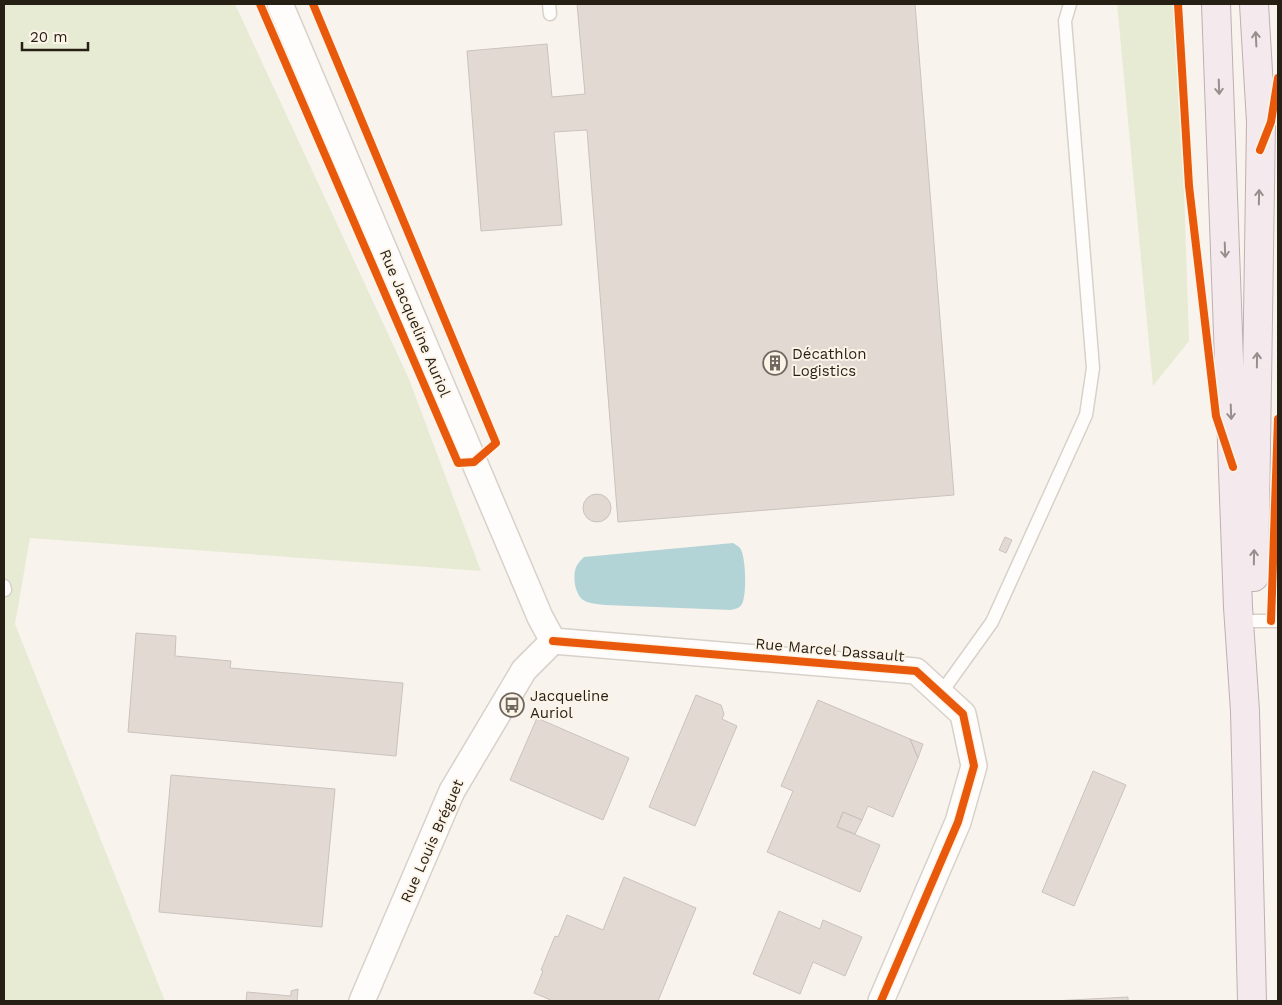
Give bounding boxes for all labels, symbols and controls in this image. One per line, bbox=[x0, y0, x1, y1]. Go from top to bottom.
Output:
scale bar bbox=[22, 20, 89, 52]
text: 20 m bbox=[30, 28, 68, 46]
one-way arrow bbox=[1252, 31, 1261, 47]
one-way arrow bbox=[1214, 79, 1224, 95]
one-way arrow bbox=[1255, 189, 1264, 205]
one-way arrow bbox=[1220, 241, 1229, 257]
street label: Rue Jacqueline Auriol bbox=[376, 246, 454, 400]
place label: Décathlon Logistics bbox=[792, 345, 867, 380]
building icon: Décathlon Logistics bbox=[762, 350, 788, 376]
one-way arrow bbox=[1252, 352, 1262, 368]
one-way arrow bbox=[1226, 404, 1235, 420]
one-way arrow bbox=[1249, 549, 1259, 566]
street label: Rue Marcel Dassault bbox=[755, 635, 906, 666]
place label: Jacqueline Auriol bbox=[530, 687, 609, 722]
bus stop icon: Jacqueline Auriol bbox=[499, 692, 525, 718]
street label: Rue Louis Bréguet bbox=[397, 776, 468, 905]

